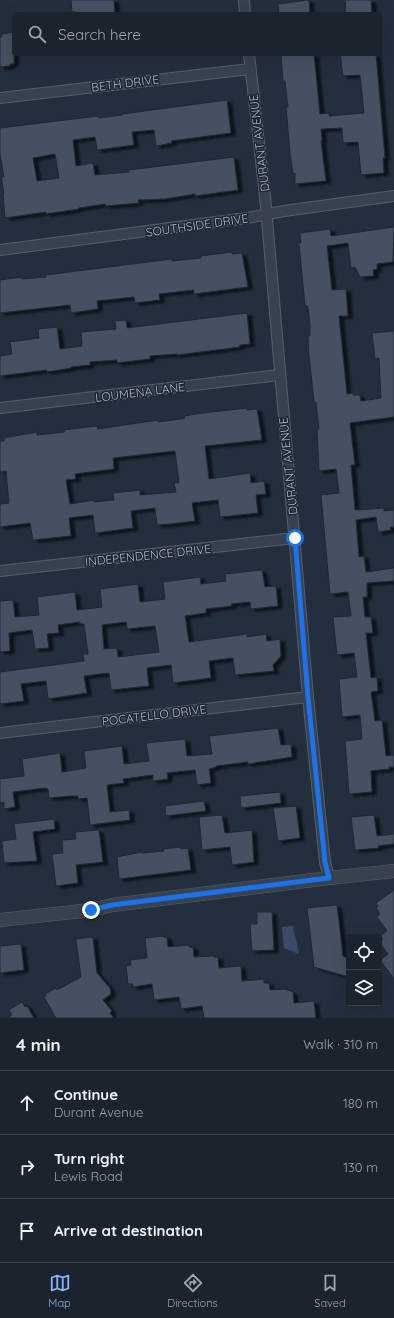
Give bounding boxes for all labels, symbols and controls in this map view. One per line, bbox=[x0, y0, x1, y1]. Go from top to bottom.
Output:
search box bbox=[12, 12, 382, 56]
icon: search bbox=[26, 23, 48, 45]
text: Search here bbox=[58, 25, 141, 44]
street label: BETH DRIVE bbox=[90, 71, 160, 95]
street label: DURANT AVENUE bbox=[246, 93, 272, 192]
street label: SOUTHSIDE DRIVE bbox=[145, 210, 249, 240]
street label: LOUMENA LANE bbox=[94, 379, 186, 405]
street label: DURANT AVENUE bbox=[275, 416, 301, 515]
route start bbox=[286, 529, 304, 547]
street label: INDEPENDENCE DRIVE bbox=[84, 541, 212, 569]
street label: POCATELLO DRIVE bbox=[101, 701, 207, 729]
route end bbox=[82, 901, 100, 919]
map controls bbox=[346, 934, 382, 1006]
button: locate bbox=[346, 934, 382, 970]
button: layers bbox=[346, 970, 382, 1006]
text: 4 min bbox=[16, 1034, 61, 1055]
text: Walk · 310 m bbox=[303, 1036, 378, 1052]
text: Continue bbox=[54, 1085, 118, 1104]
icon: ahead bbox=[16, 1092, 38, 1114]
text: 180 m bbox=[343, 1095, 378, 1111]
text: Durant Avenue bbox=[54, 1104, 143, 1120]
text: Turn right bbox=[54, 1149, 125, 1168]
icon: right bbox=[16, 1156, 38, 1178]
text: 130 m bbox=[343, 1159, 378, 1175]
text: Lewis Road bbox=[54, 1168, 123, 1184]
icon: arrive bbox=[16, 1220, 38, 1242]
text: Arrive at destination bbox=[54, 1221, 203, 1240]
tab: Map bbox=[48, 1272, 71, 1310]
tab: Directions bbox=[167, 1272, 218, 1310]
tab: Saved bbox=[314, 1272, 346, 1310]

